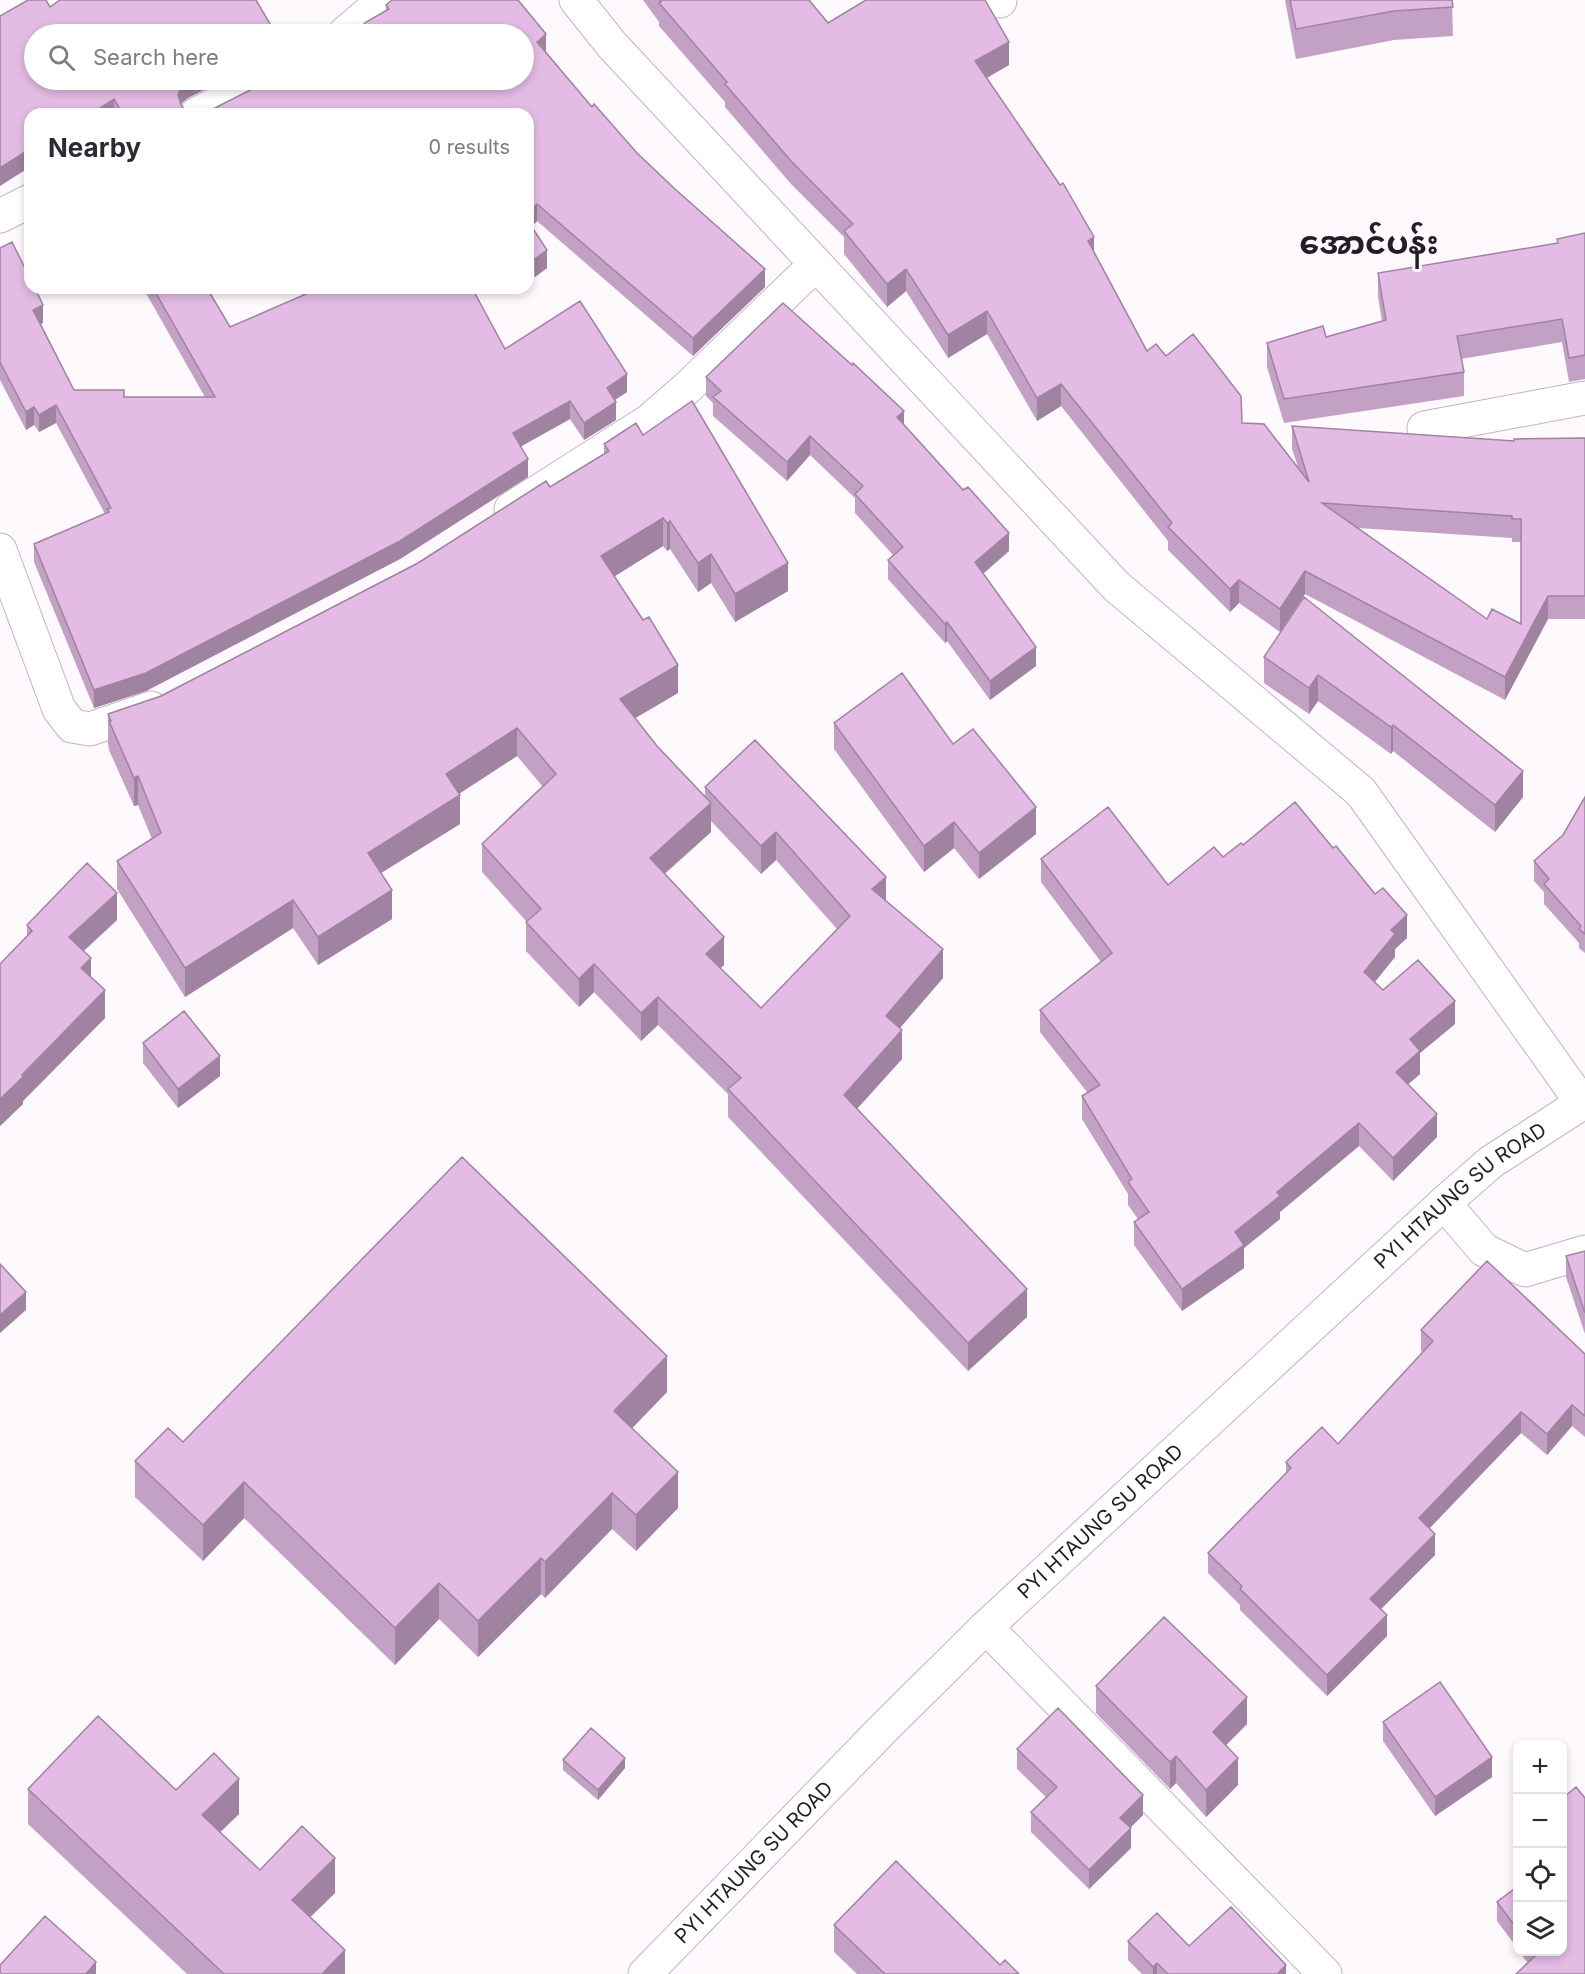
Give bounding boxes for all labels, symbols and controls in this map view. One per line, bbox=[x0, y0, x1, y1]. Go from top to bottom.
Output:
search box bbox=[24, 24, 534, 90]
icon: search bbox=[45, 41, 78, 74]
text: Search here bbox=[93, 44, 219, 70]
text: Nearby bbox=[48, 132, 141, 163]
text: 0 results bbox=[428, 135, 510, 159]
district label: အောင်ပန်း bbox=[1299, 221, 1439, 269]
street label: PYI HTAUNG SU ROAD bbox=[1369, 1118, 1551, 1274]
street label: PYI HTAUNG SU ROAD bbox=[1013, 1439, 1188, 1604]
map controls bbox=[1513, 1740, 1567, 1956]
button: + bbox=[1513, 1740, 1567, 1794]
street label: PYI HTAUNG SU ROAD bbox=[670, 1776, 838, 1948]
button: − bbox=[1513, 1794, 1567, 1848]
button: locate bbox=[1513, 1848, 1567, 1902]
button: layers bbox=[1513, 1902, 1567, 1956]

